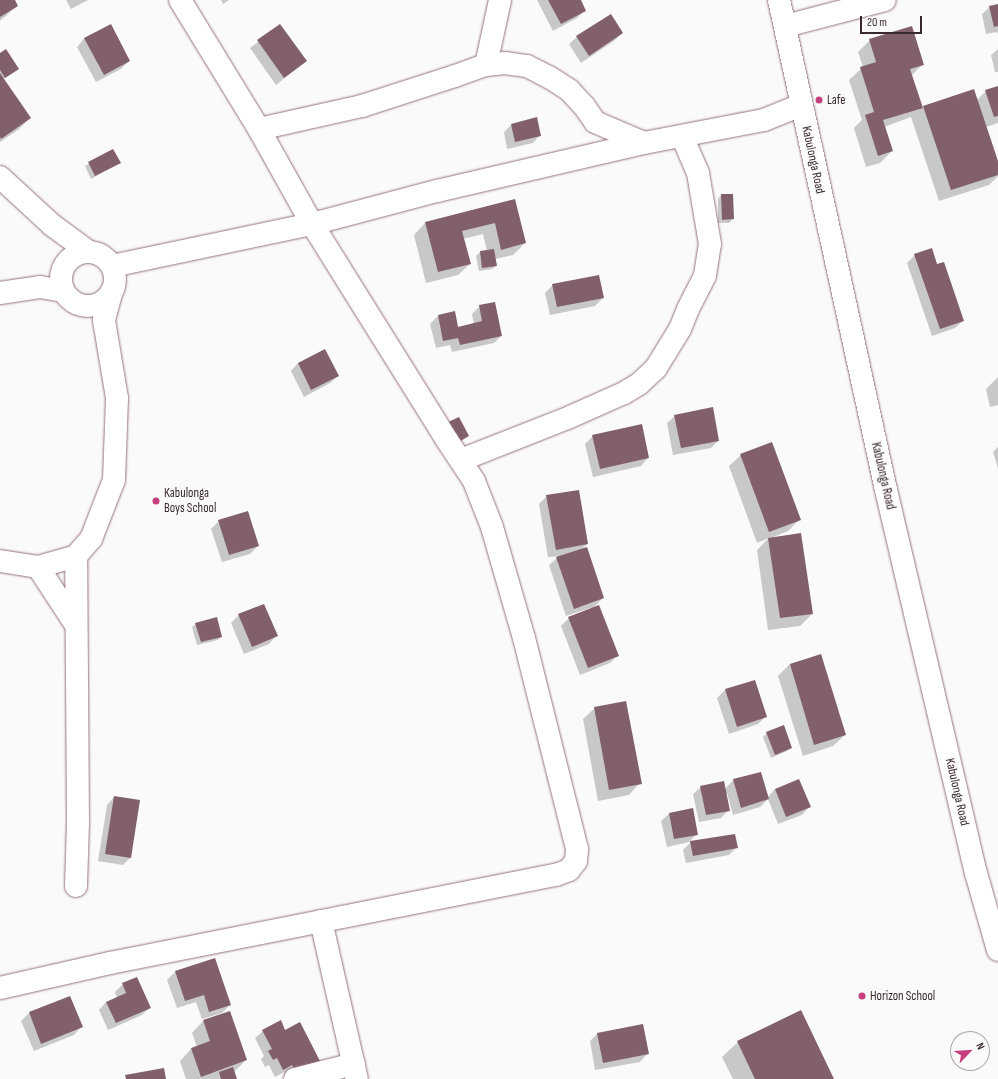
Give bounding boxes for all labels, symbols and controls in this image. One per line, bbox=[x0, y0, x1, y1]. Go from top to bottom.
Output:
scale bar bbox=[862, 8, 924, 34]
text: 20 m bbox=[867, 15, 887, 30]
place label: Lafe bbox=[827, 92, 846, 108]
marker: Lafe bbox=[814, 95, 824, 105]
street label: Kabulonga Road bbox=[798, 125, 828, 195]
street label: Kabulonga Road bbox=[868, 441, 898, 511]
place label: Kabulonga Boys School bbox=[164, 486, 216, 517]
marker: Kabulonga Boys School bbox=[151, 496, 161, 506]
street label: Kabulonga Road bbox=[942, 757, 972, 827]
place label: Horizon School bbox=[870, 988, 935, 1004]
marker: Horizon School bbox=[857, 991, 867, 1001]
north arrow bbox=[950, 1031, 990, 1071]
text: N bbox=[973, 1041, 988, 1052]

